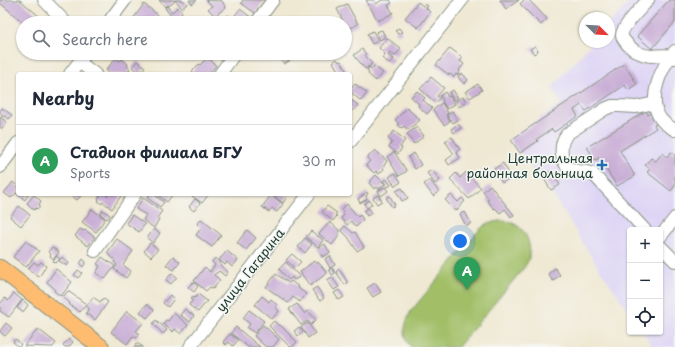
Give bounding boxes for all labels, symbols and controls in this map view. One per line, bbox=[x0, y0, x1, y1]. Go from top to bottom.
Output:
north arrow bbox=[579, 12, 615, 48]
search box bbox=[16, 16, 352, 60]
icon: search bbox=[30, 27, 52, 49]
text: Search here bbox=[62, 27, 148, 50]
text: Nearby bbox=[32, 85, 94, 111]
text: Стадион филиала БГУ bbox=[70, 140, 242, 163]
place label: Центральная районная больница bbox=[466, 148, 594, 182]
text: A bbox=[40, 151, 50, 170]
text: 30 m bbox=[302, 151, 336, 170]
marker: Центральная районная больница bbox=[596, 159, 608, 171]
text: Sports bbox=[70, 163, 110, 182]
street label: улица Гагарина bbox=[211, 223, 289, 316]
map controls bbox=[627, 227, 663, 335]
button: + bbox=[627, 227, 663, 263]
your location bbox=[450, 231, 470, 251]
pin: A bbox=[454, 257, 480, 290]
button: − bbox=[627, 263, 663, 299]
button: locate bbox=[627, 299, 663, 335]

